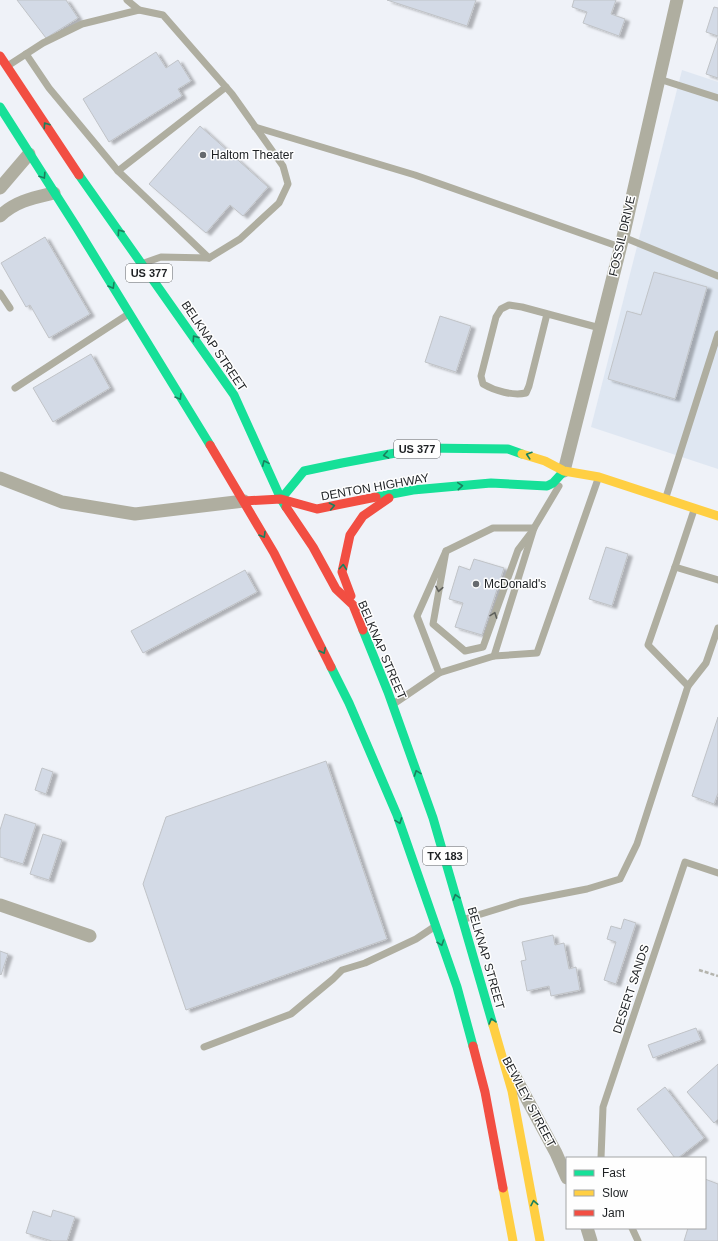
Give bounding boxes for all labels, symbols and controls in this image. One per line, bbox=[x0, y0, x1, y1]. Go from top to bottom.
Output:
one-way arrow bbox=[43, 122, 51, 129]
place label: Haltom Theater bbox=[211, 148, 293, 162]
marker: Haltom Theater bbox=[198, 150, 208, 160]
one-way arrow bbox=[38, 172, 46, 179]
street label: FOSSIL DRIVE bbox=[606, 194, 638, 278]
one-way arrow bbox=[118, 229, 125, 236]
road number: US 377 bbox=[126, 264, 172, 282]
one-way arrow bbox=[107, 282, 115, 289]
street label: BELKNAP STREET bbox=[179, 298, 250, 394]
one-way arrow bbox=[192, 335, 200, 342]
one-way arrow bbox=[175, 393, 182, 400]
road number: US 377 bbox=[394, 440, 440, 458]
one-way arrow bbox=[383, 450, 390, 458]
one-way arrow bbox=[525, 452, 532, 460]
one-way arrow bbox=[262, 460, 270, 467]
street label: DENTON HIGHWAY bbox=[320, 471, 430, 503]
one-way arrow bbox=[457, 481, 463, 490]
one-way arrow bbox=[329, 503, 335, 511]
one-way arrow bbox=[259, 531, 266, 538]
one-way arrow bbox=[339, 564, 348, 570]
place label: McDonald's bbox=[484, 577, 546, 591]
marker: McDonald's bbox=[471, 579, 481, 589]
one-way arrow bbox=[435, 586, 444, 592]
street label: BELKNAP STREET bbox=[355, 599, 409, 702]
one-way arrow bbox=[490, 612, 498, 619]
one-way arrow bbox=[318, 646, 326, 654]
one-way arrow bbox=[413, 769, 422, 776]
one-way arrow bbox=[394, 817, 402, 824]
road number: TX 183 bbox=[423, 847, 467, 865]
one-way arrow bbox=[452, 893, 461, 900]
street label: BELKNAP STREET bbox=[465, 905, 507, 1011]
one-way arrow bbox=[437, 940, 445, 947]
street label: DESERT SANDS bbox=[610, 943, 652, 1035]
one-way arrow bbox=[488, 1018, 497, 1025]
street label: BEWLEY STREET bbox=[499, 1054, 559, 1150]
legend bbox=[566, 1157, 706, 1229]
text: Fast bbox=[602, 1166, 626, 1180]
text: Slow bbox=[602, 1186, 628, 1200]
one-way arrow bbox=[530, 1199, 538, 1206]
text: Jam bbox=[602, 1206, 625, 1220]

